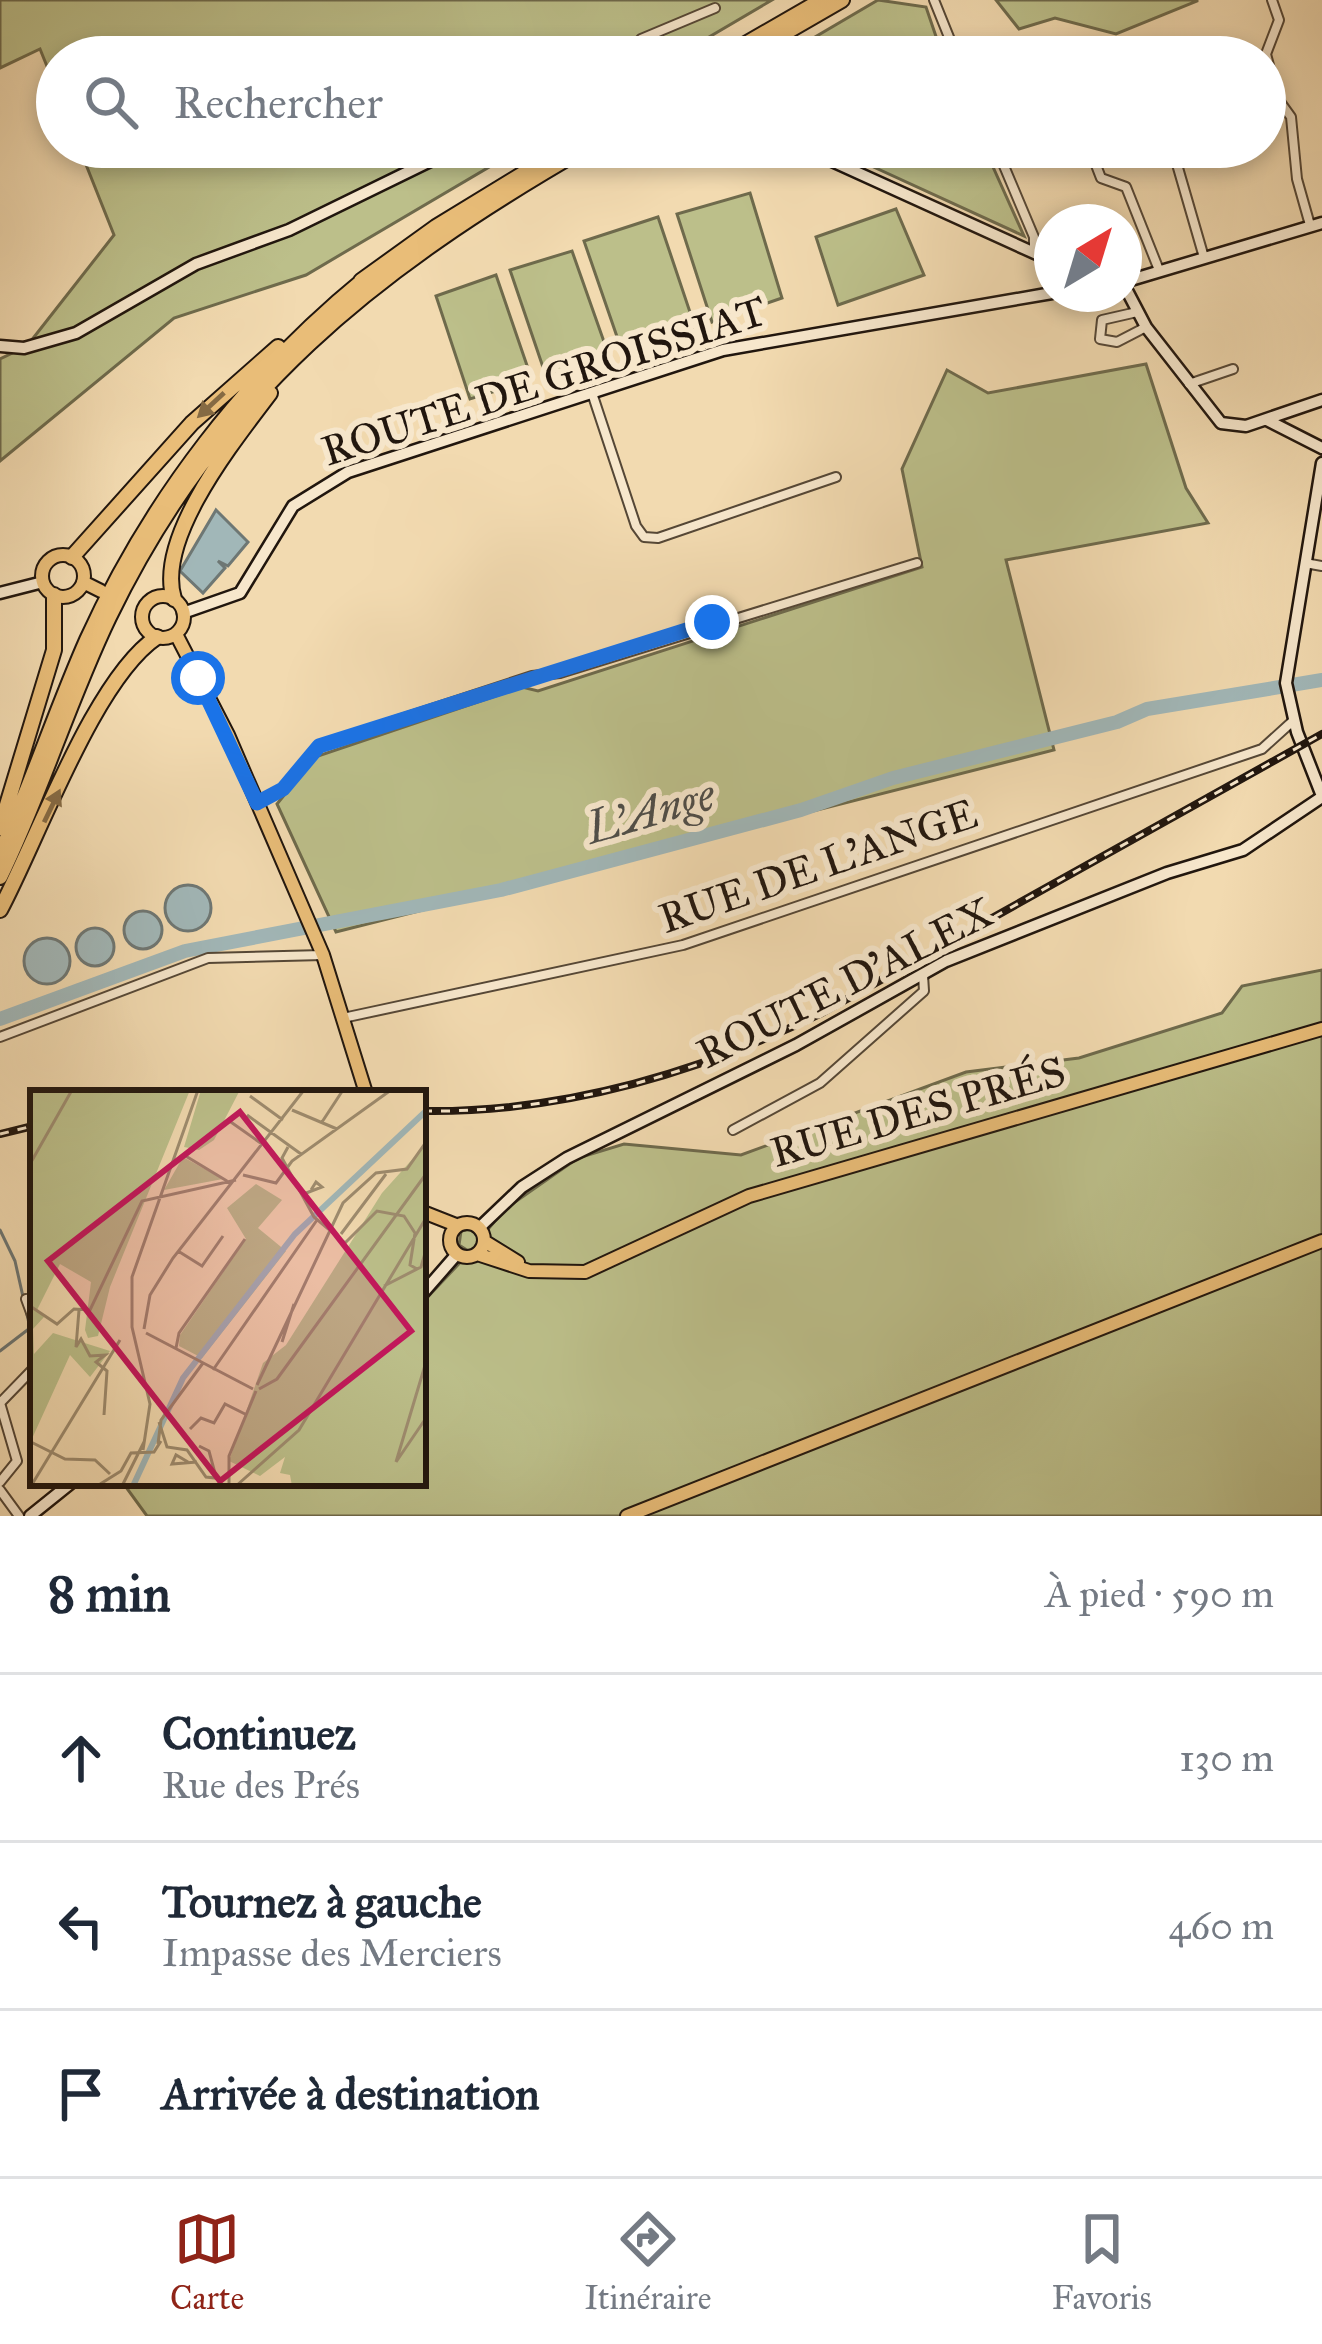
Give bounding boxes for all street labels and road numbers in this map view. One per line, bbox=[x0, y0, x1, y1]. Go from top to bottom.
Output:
street label: ROUTE DE GROISSIAT bbox=[315, 285, 773, 477]
street label: RUE DE L'ANGE bbox=[652, 787, 984, 945]
street label: ROUTE D'ALEX bbox=[688, 886, 1002, 1080]
street label: RUE DES PRÉS bbox=[764, 1044, 1071, 1179]

